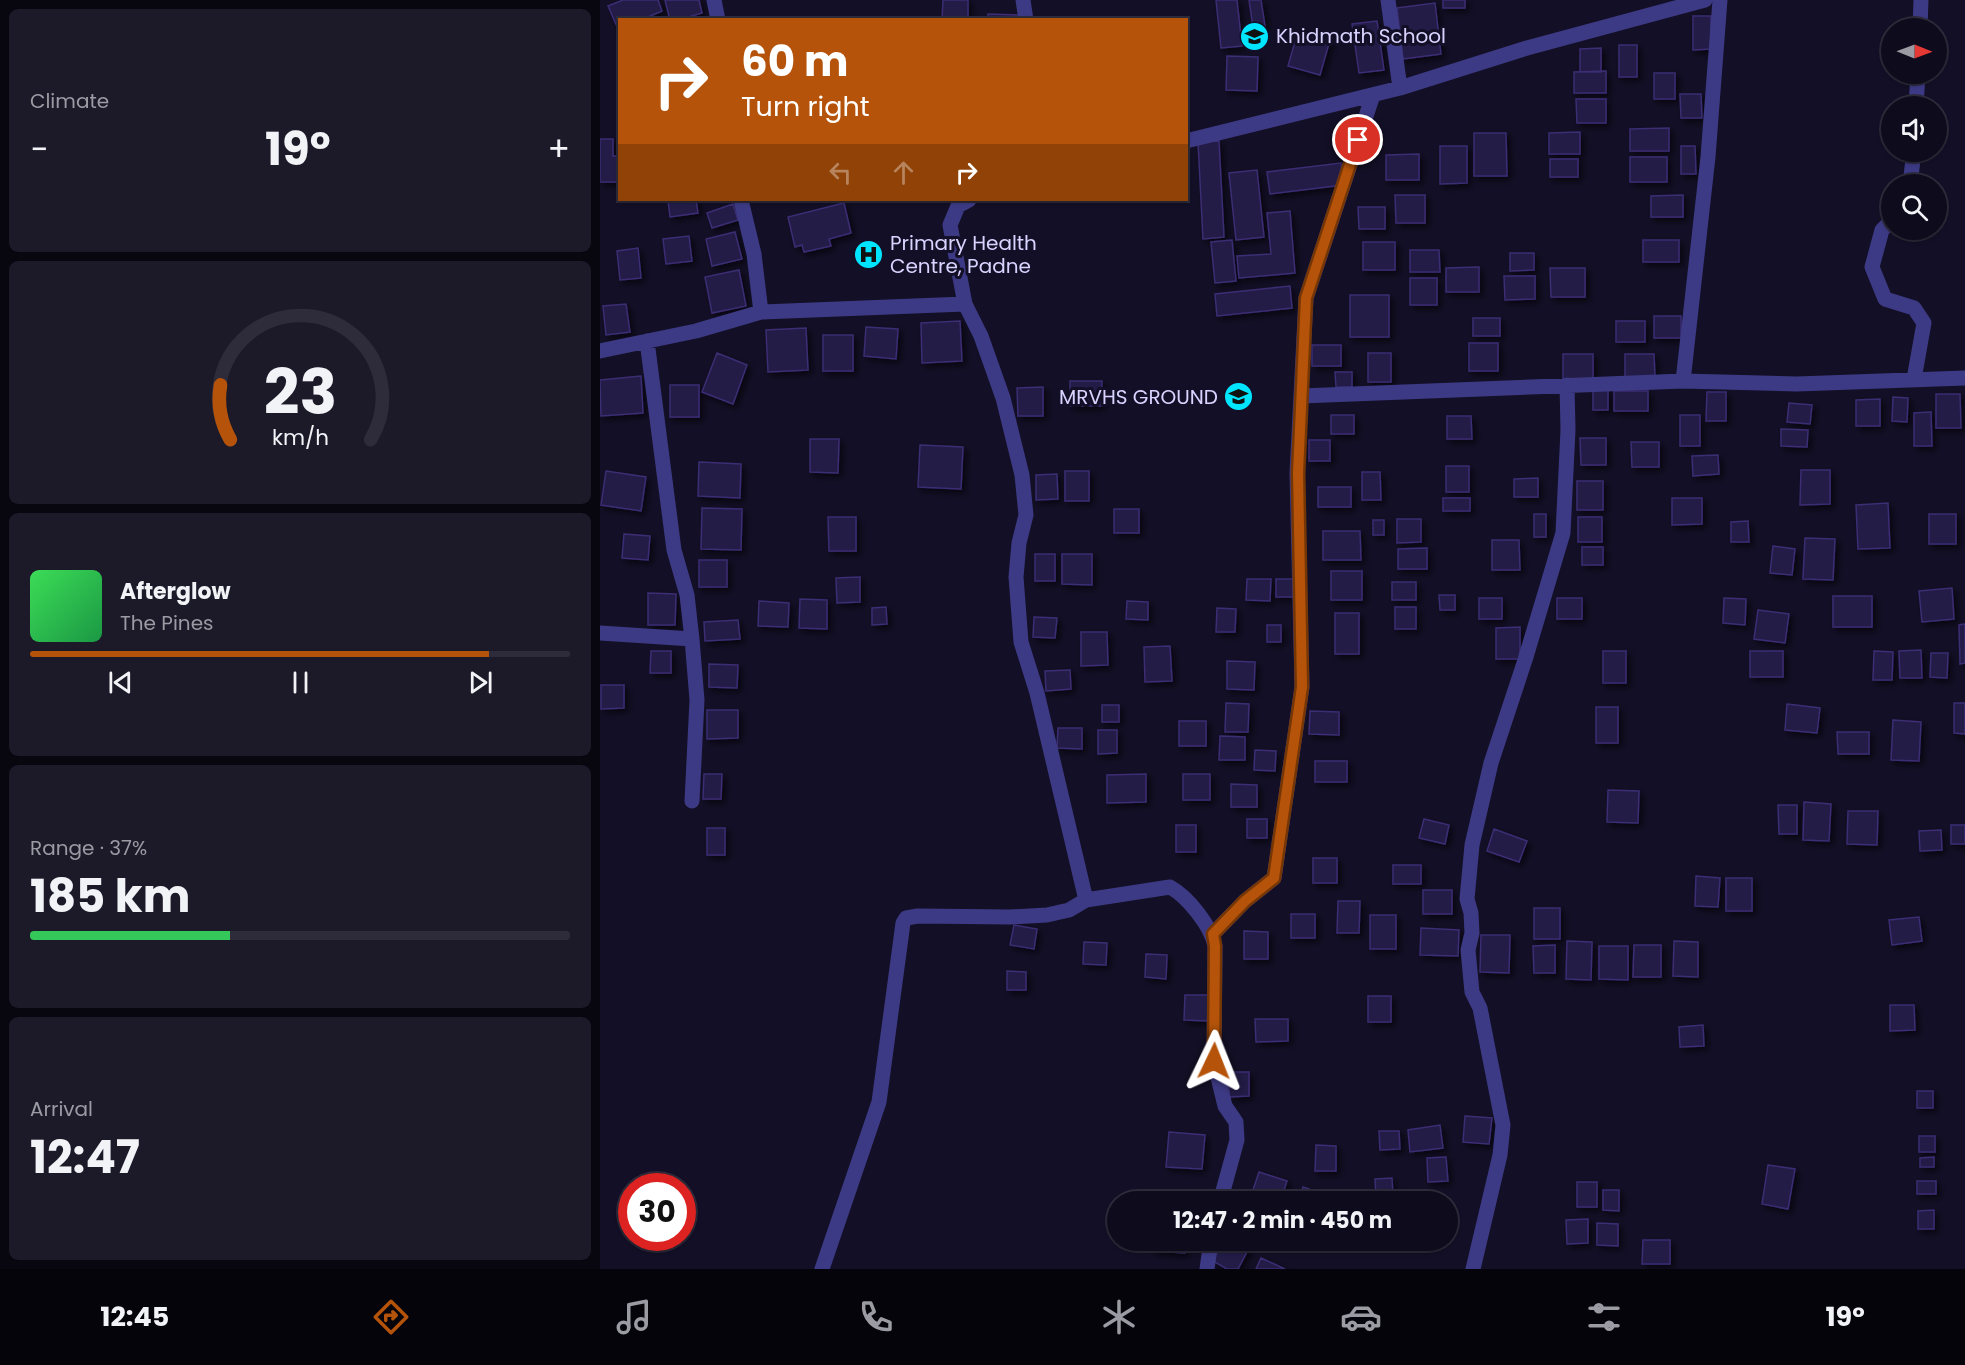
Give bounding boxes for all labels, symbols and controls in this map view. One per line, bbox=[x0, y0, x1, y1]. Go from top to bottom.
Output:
north arrow bbox=[1881, 18, 1947, 84]
map controls bbox=[1881, 18, 1947, 240]
school or university icon: Khidmath School bbox=[1239, 20, 1271, 52]
place label: Khidmath School bbox=[1276, 22, 1446, 50]
text: 60 m bbox=[741, 32, 849, 91]
icon: right bbox=[642, 42, 720, 120]
text: Climate bbox=[30, 87, 109, 115]
text: Turn right bbox=[741, 88, 870, 125]
button: sound bbox=[1881, 96, 1947, 162]
pin bbox=[1332, 114, 1383, 165]
text: 19° bbox=[265, 118, 331, 181]
icon: arrive bbox=[1341, 123, 1374, 156]
text: − bbox=[30, 126, 48, 173]
text: + bbox=[547, 126, 570, 173]
icon: left bbox=[824, 156, 857, 189]
icon: ahead bbox=[887, 156, 920, 189]
icon: right bbox=[950, 156, 983, 189]
button: search bbox=[1881, 174, 1947, 240]
place label: Primary Health Centre, Padne bbox=[890, 229, 1037, 280]
hospital icon: Primary Health Centre, Padne bbox=[853, 238, 885, 270]
text: 23 bbox=[263, 348, 337, 436]
school or university icon: MRVHS GROUND bbox=[1223, 381, 1255, 413]
place label: MRVHS GROUND bbox=[1059, 383, 1218, 411]
text: km/h bbox=[271, 422, 329, 453]
text: Afterglow bbox=[120, 576, 231, 607]
text: The Pines bbox=[120, 609, 214, 637]
icon: previous bbox=[104, 666, 137, 699]
icon: pause bbox=[284, 666, 317, 699]
icon: next bbox=[464, 666, 497, 699]
text: Range · 37% bbox=[30, 834, 147, 862]
text: 185 km bbox=[30, 865, 190, 928]
position arrow bbox=[1182, 1029, 1246, 1093]
text: Arrival bbox=[30, 1095, 93, 1123]
text: 12:47 bbox=[30, 1126, 140, 1189]
speed limit sign: 30 bbox=[618, 1173, 696, 1251]
text: 12:47 · 2 min · 450 m bbox=[1173, 1205, 1392, 1236]
icon: directions bbox=[370, 1296, 412, 1338]
icon: music bbox=[613, 1296, 655, 1338]
icon: phone bbox=[855, 1296, 897, 1338]
icon: climate bbox=[1098, 1296, 1140, 1338]
icon: car bbox=[1340, 1296, 1382, 1338]
icon: filters bbox=[1583, 1296, 1625, 1338]
text: 12:45 bbox=[100, 1298, 169, 1335]
text: 19° bbox=[1825, 1298, 1865, 1335]

